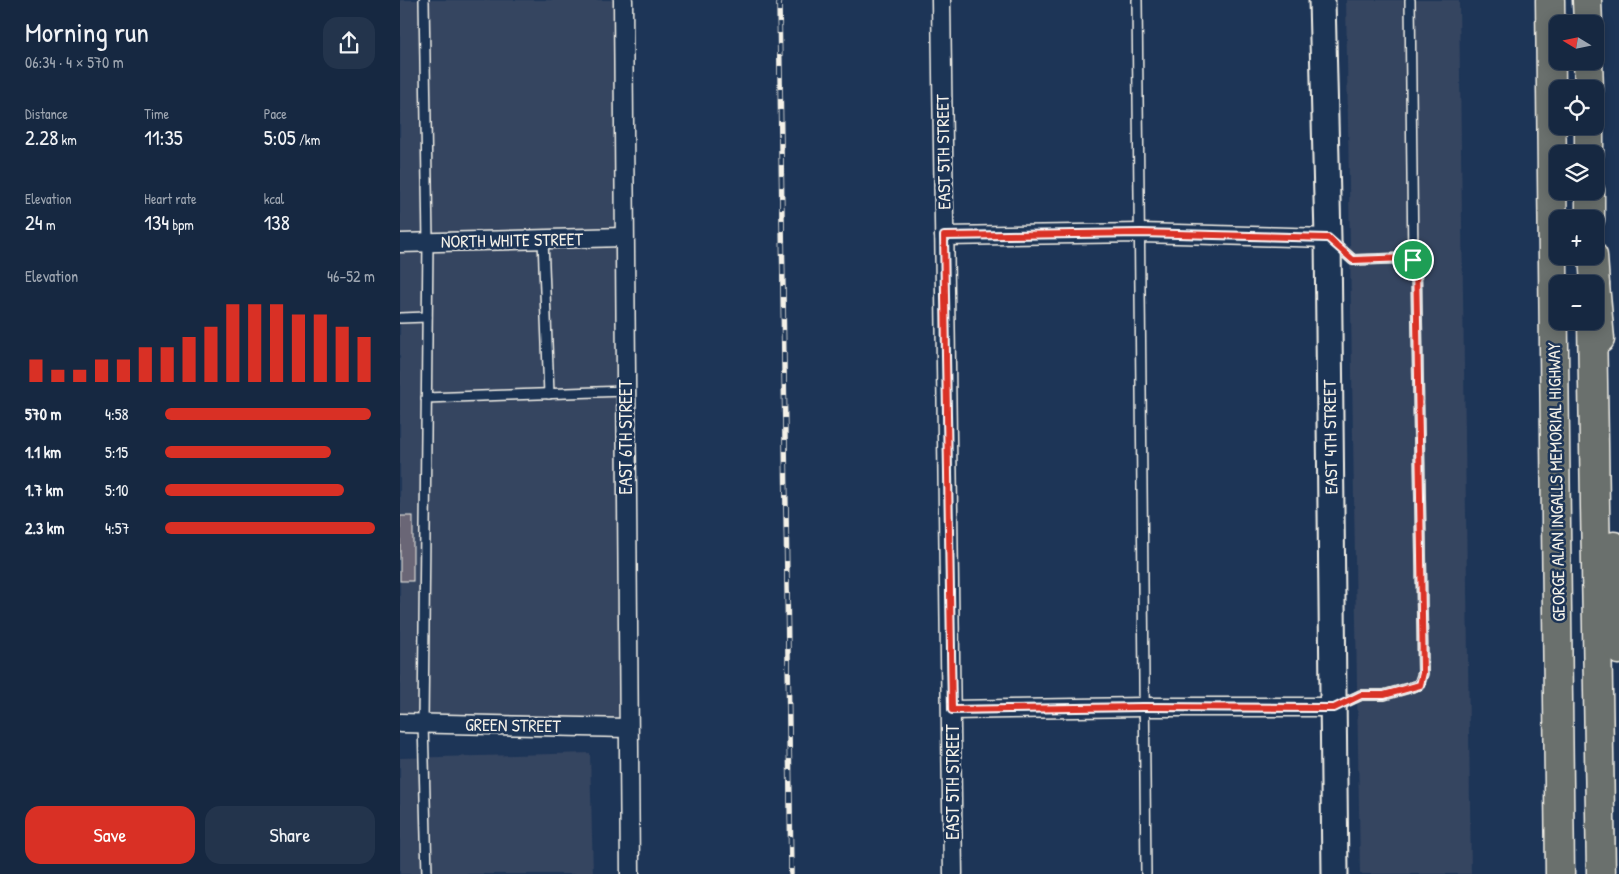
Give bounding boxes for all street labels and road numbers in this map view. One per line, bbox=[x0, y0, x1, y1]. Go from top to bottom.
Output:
street label: EAST 5TH STREET bbox=[929, 94, 957, 210]
street label: NORTH WHITE STREET bbox=[441, 226, 584, 254]
street label: GEORGE ALAN INGALLS MEMORIAL HIGHWAY bbox=[1541, 342, 1571, 622]
street label: EAST 6TH STREET bbox=[613, 379, 638, 494]
street label: EAST 4TH STREET bbox=[1316, 379, 1343, 494]
street label: GREEN STREET bbox=[465, 712, 562, 738]
street label: EAST 5TH STREET bbox=[940, 724, 965, 840]

